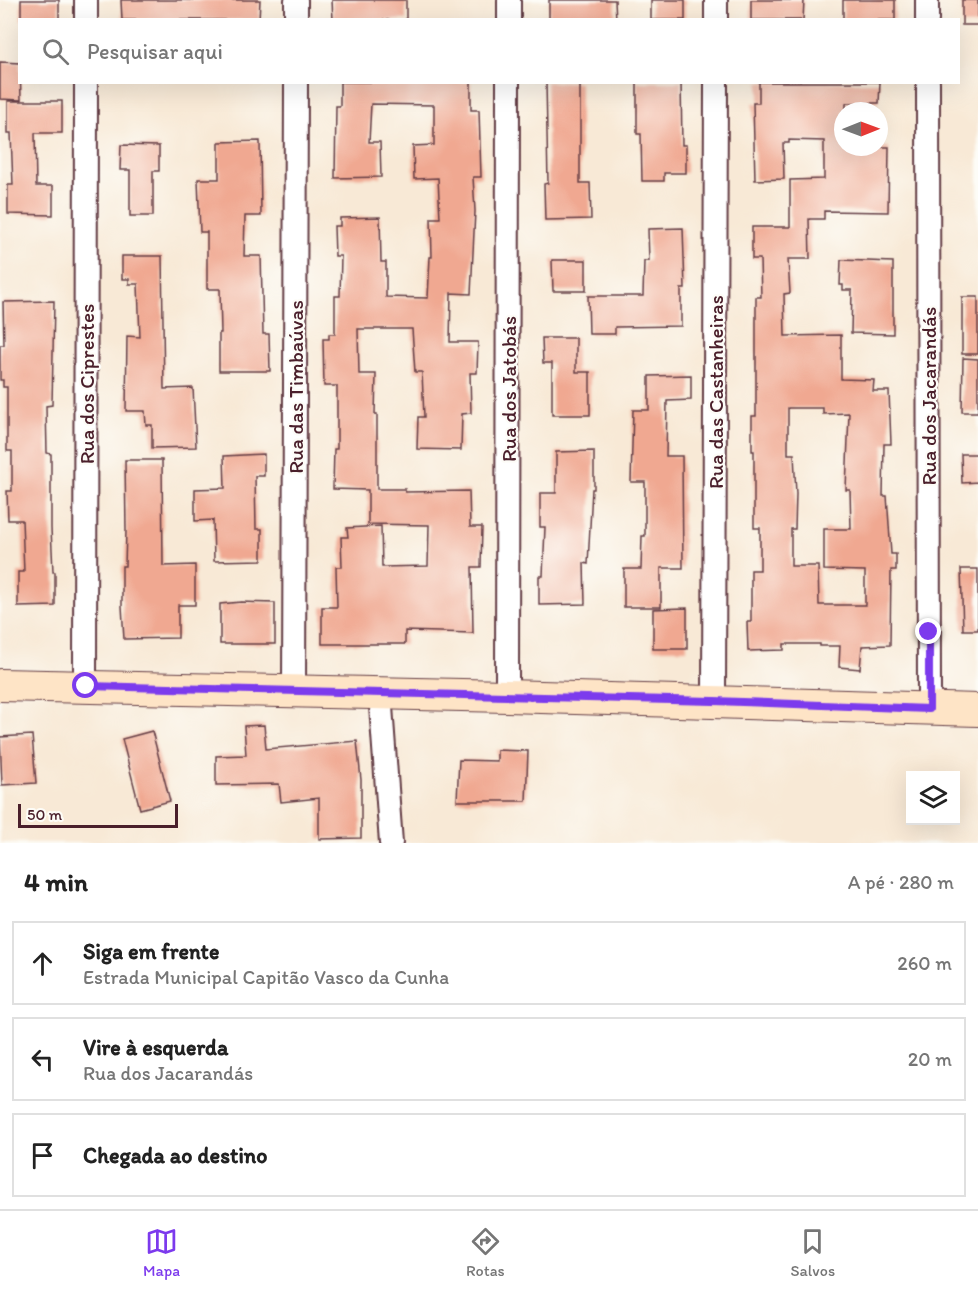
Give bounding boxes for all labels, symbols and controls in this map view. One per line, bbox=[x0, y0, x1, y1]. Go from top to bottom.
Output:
search box bbox=[18, 18, 960, 84]
icon: search bbox=[39, 35, 72, 68]
text: Pesquisar aqui bbox=[87, 38, 223, 65]
north arrow bbox=[834, 102, 888, 156]
street label: Rua das Castanheiras bbox=[703, 295, 728, 489]
street label: Rua das Timbaúvas bbox=[283, 300, 308, 474]
street label: Rua dos Ciprestes bbox=[74, 304, 99, 464]
street label: Rua dos Jacarandás bbox=[916, 307, 941, 485]
street label: Rua dos Jatobás bbox=[496, 316, 521, 462]
route end bbox=[915, 618, 941, 644]
route start bbox=[72, 672, 98, 698]
map controls bbox=[906, 771, 960, 825]
button: layers bbox=[906, 771, 960, 825]
scale bar bbox=[18, 801, 178, 828]
text: 50 m bbox=[27, 805, 62, 824]
text: 4 min bbox=[24, 866, 88, 898]
text: A pé · 280 m bbox=[848, 870, 954, 894]
text: Siga em frente bbox=[83, 938, 219, 965]
icon: ahead bbox=[26, 947, 59, 980]
text: 260 m bbox=[897, 951, 952, 975]
text: Estrada Municipal Capitão Vasco da Cunha bbox=[83, 965, 449, 989]
text: Vire à esquerda bbox=[83, 1034, 228, 1061]
icon: left bbox=[26, 1043, 59, 1076]
text: 20 m bbox=[908, 1047, 952, 1071]
text: Rua dos Jacarandás bbox=[83, 1061, 253, 1085]
icon: arrive bbox=[26, 1139, 59, 1172]
text: Chegada ao destino bbox=[83, 1142, 267, 1169]
tab: Mapa bbox=[143, 1225, 180, 1280]
tab: Rotas bbox=[466, 1225, 505, 1280]
tab: Salvos bbox=[790, 1225, 835, 1280]

